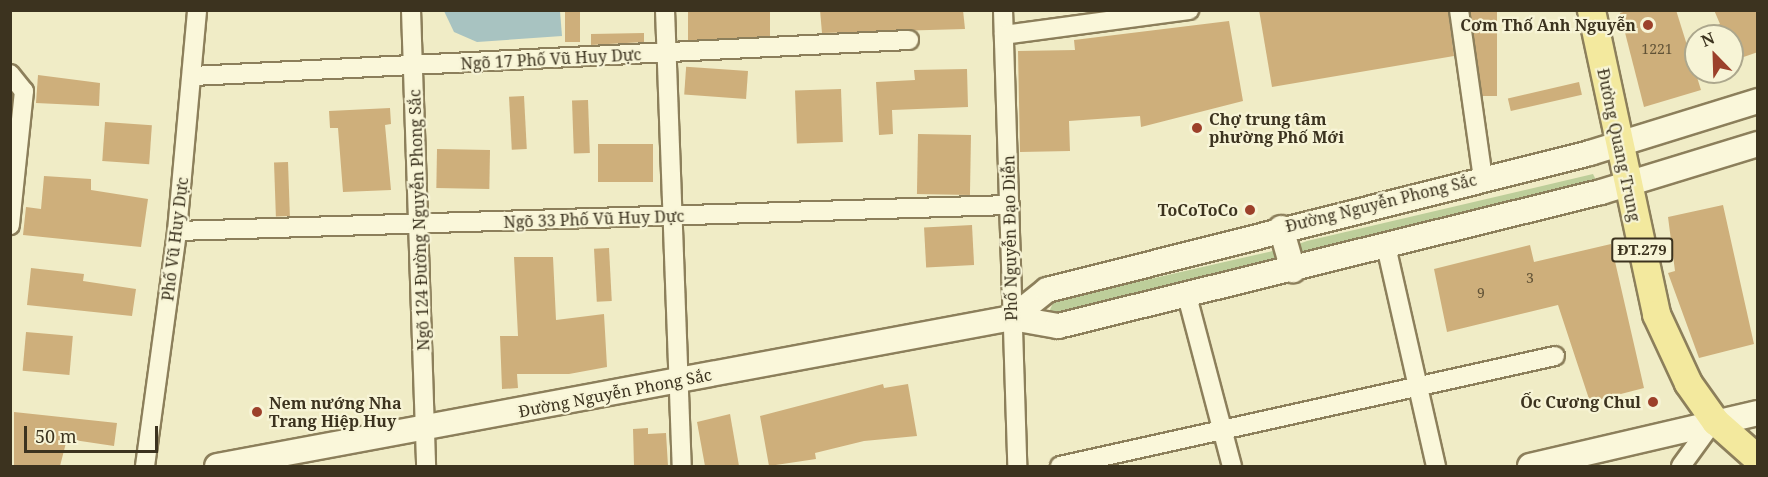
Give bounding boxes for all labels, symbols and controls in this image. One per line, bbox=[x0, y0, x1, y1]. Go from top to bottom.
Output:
place label: Cơm Thố Anh Nguyễn bbox=[1460, 15, 1636, 35]
marker: Cơm Thố Anh Nguyễn bbox=[1641, 18, 1655, 32]
north arrow bbox=[1684, 24, 1744, 84]
text: N bbox=[1698, 27, 1718, 52]
house number: 1221 bbox=[1641, 41, 1673, 57]
street label: Ngõ 17 Phố Vũ Huy Dực bbox=[460, 45, 642, 73]
street label: Đường Quang Trung bbox=[1593, 67, 1645, 223]
street label: Ngõ 124 Đường Nguyễn Phong Sắc bbox=[405, 89, 433, 351]
place label: Chợ trung tâm phường Phố Mới bbox=[1209, 109, 1344, 147]
marker: Chợ trung tâm phường Phố Mới bbox=[1190, 121, 1204, 135]
street label: Phố Nguyễn Đạo Diễn bbox=[999, 155, 1021, 321]
street label: Đường Nguyễn Phong Sắc bbox=[1283, 170, 1479, 236]
street label: Phố Vũ Huy Dực bbox=[158, 176, 192, 302]
place label: ToCoToCo bbox=[1158, 200, 1238, 220]
marker: ToCoToCo bbox=[1243, 203, 1257, 217]
street label: Ngõ 33 Phố Vũ Huy Dực bbox=[503, 206, 685, 232]
road number: ĐT.279 bbox=[1610, 238, 1674, 262]
house number: 3 bbox=[1526, 270, 1534, 286]
house number: 9 bbox=[1477, 285, 1485, 301]
street label: Đường Nguyễn Phong Sắc bbox=[517, 365, 713, 421]
place label: Ốc Cương Chul bbox=[1520, 392, 1641, 412]
place label: Nem nướng Nha Trang Hiệp Huy bbox=[269, 393, 402, 431]
marker: Ốc Cương Chul bbox=[1646, 395, 1660, 409]
marker: Nem nướng Nha Trang Hiệp Huy bbox=[250, 405, 264, 419]
scale bar bbox=[27, 414, 160, 452]
text: 50 m bbox=[35, 424, 77, 448]

